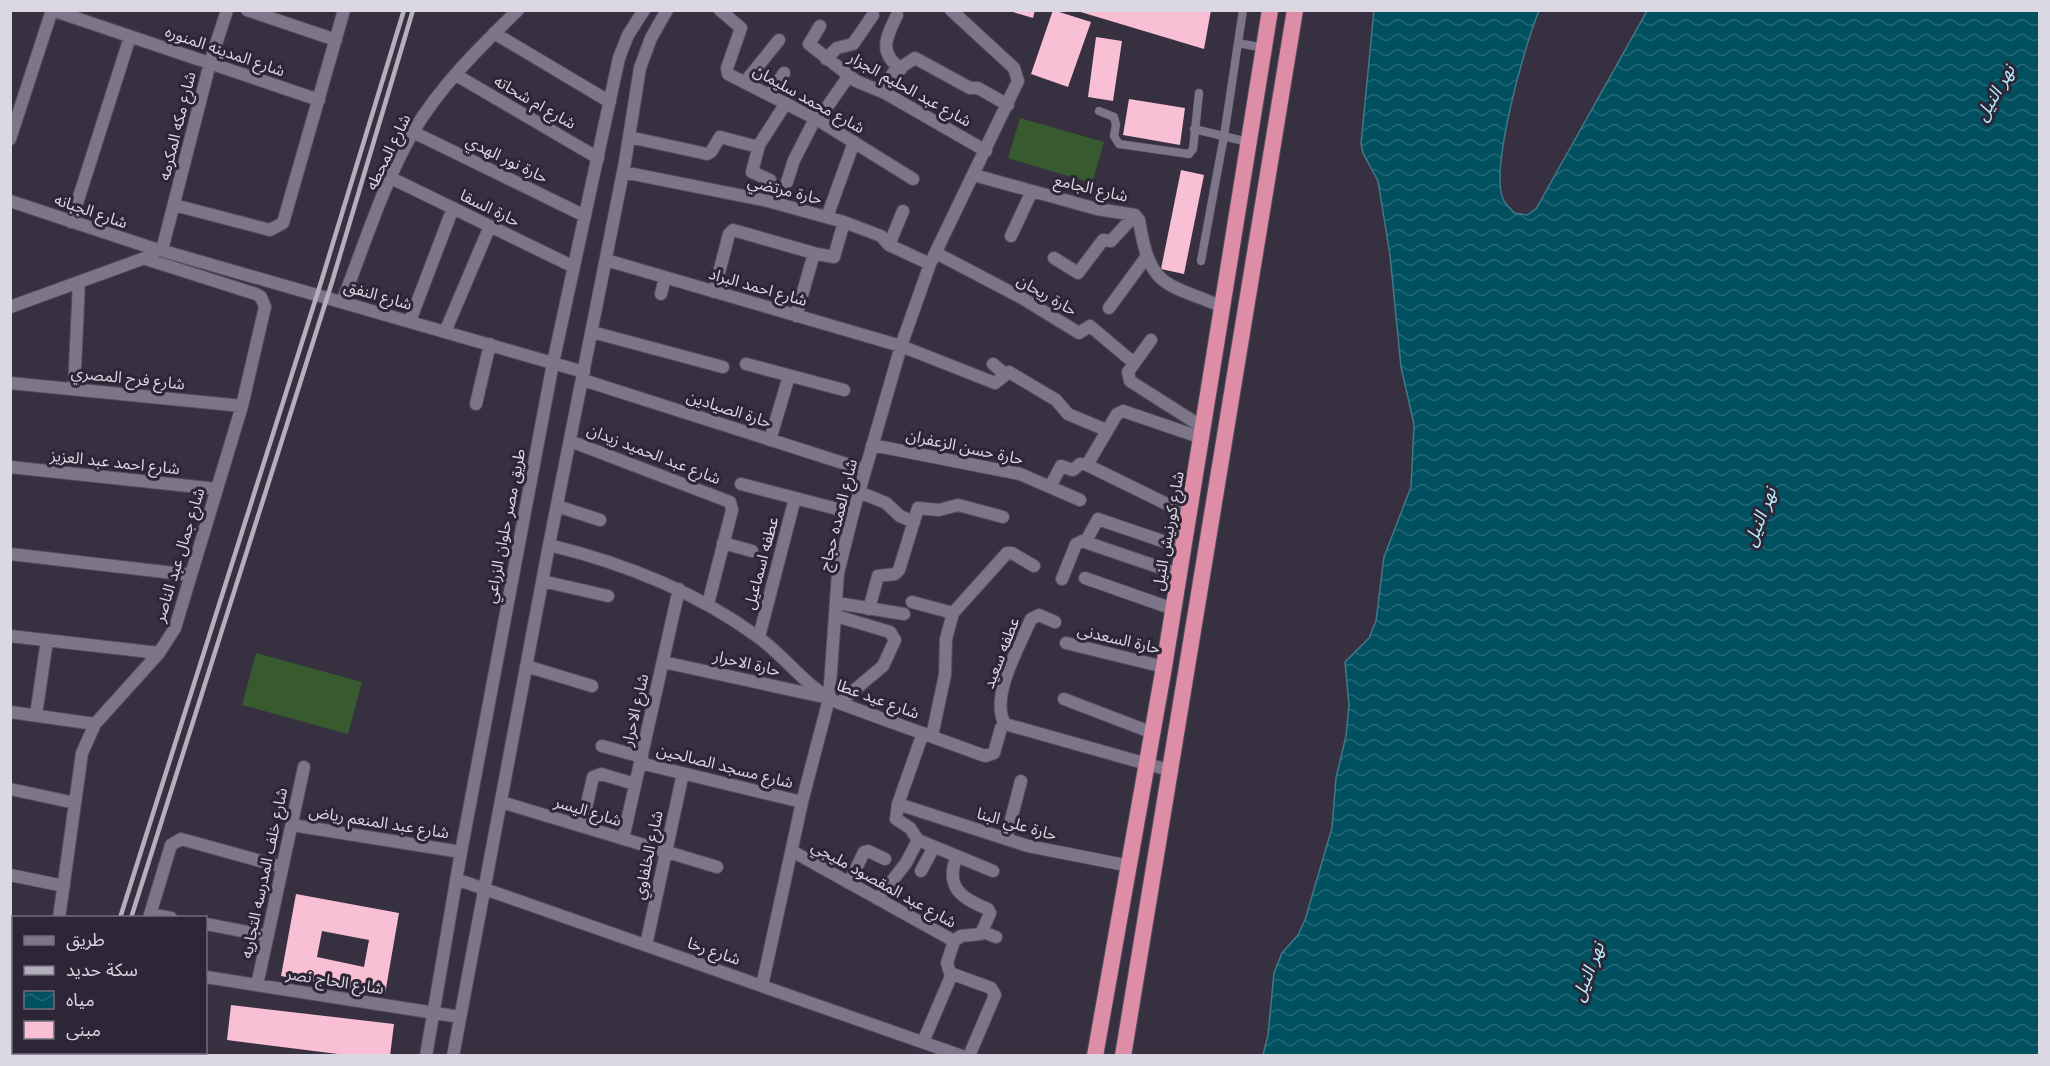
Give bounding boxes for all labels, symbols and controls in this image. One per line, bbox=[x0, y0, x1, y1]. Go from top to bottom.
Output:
street label: شارع المدينه المنوره bbox=[162, 21, 288, 83]
street label: شارع عبد الحليم الجزار bbox=[843, 46, 975, 133]
water label: نهر النيل bbox=[1969, 59, 2022, 125]
street label: شارع محمد سليمان bbox=[749, 60, 868, 140]
street label: شارع مكه المكرمه bbox=[153, 70, 203, 183]
street label: شارع ام شحاته bbox=[489, 70, 580, 136]
street label: شارع المحطه bbox=[361, 111, 417, 194]
street label: حارة نور الهدي bbox=[462, 130, 552, 189]
street label: شارع الجامع bbox=[1052, 169, 1130, 209]
street label: حارة مرتضي bbox=[745, 171, 824, 211]
street label: حارة السقا bbox=[457, 184, 523, 232]
street label: شارع الجبانه bbox=[51, 189, 130, 235]
street label: شارع احمد البراد bbox=[706, 263, 810, 313]
street label: حارة ريحان bbox=[1013, 269, 1081, 321]
street label: شارع النفق bbox=[341, 275, 414, 317]
street label: شارع فرح المصري bbox=[70, 362, 186, 396]
street label: حارة الصيادين bbox=[684, 385, 774, 433]
street label: شارع عبد الحميد زيدان bbox=[584, 419, 724, 491]
street label: حارة حسن الزعفران bbox=[904, 424, 1026, 470]
street label: شارع احمد عبد العزيز bbox=[48, 445, 181, 481]
street label: طريق مصر حلوان الزراعي bbox=[480, 447, 532, 605]
street label: شارع العمده حجاج bbox=[814, 457, 864, 574]
street label: شارع كورنيش النيل bbox=[1147, 470, 1191, 593]
water label: نهر النيل bbox=[1738, 482, 1783, 550]
street label: شارع جمال عبد الناصر bbox=[148, 485, 211, 626]
street label: عطفه اسماعيل bbox=[739, 514, 783, 612]
street label: عطفه سعيد bbox=[978, 614, 1024, 692]
street label: حارة السعدنى bbox=[1075, 619, 1163, 659]
street label: حارة الاحرار bbox=[710, 645, 783, 681]
street label: شارع الاحرار bbox=[616, 672, 655, 750]
street label: شارع عيد عطا bbox=[833, 674, 922, 726]
street label: شارع مسجد الصالحين bbox=[654, 739, 796, 795]
street label: شارع خلف المدرسه التجاريه bbox=[236, 786, 294, 961]
street label: شارع اليسر bbox=[550, 791, 624, 833]
street label: شارع عبد المنعم رياض bbox=[307, 801, 451, 845]
street label: حارة علي البنا bbox=[974, 803, 1060, 847]
street label: شارع الخلفاوي bbox=[628, 809, 670, 902]
street label: شارع عبد المقصود مليجي bbox=[807, 835, 960, 934]
legend bbox=[12, 916, 207, 1054]
text: طريق bbox=[66, 928, 105, 952]
street label: شارع رخا bbox=[684, 932, 743, 972]
water label: نهر النيل bbox=[1566, 937, 1611, 1005]
text: سكة حديد bbox=[66, 958, 138, 982]
street label: شارع الحاج نصر bbox=[283, 963, 385, 1001]
text: مياه bbox=[66, 988, 95, 1012]
text: مبنى bbox=[66, 1018, 101, 1042]

